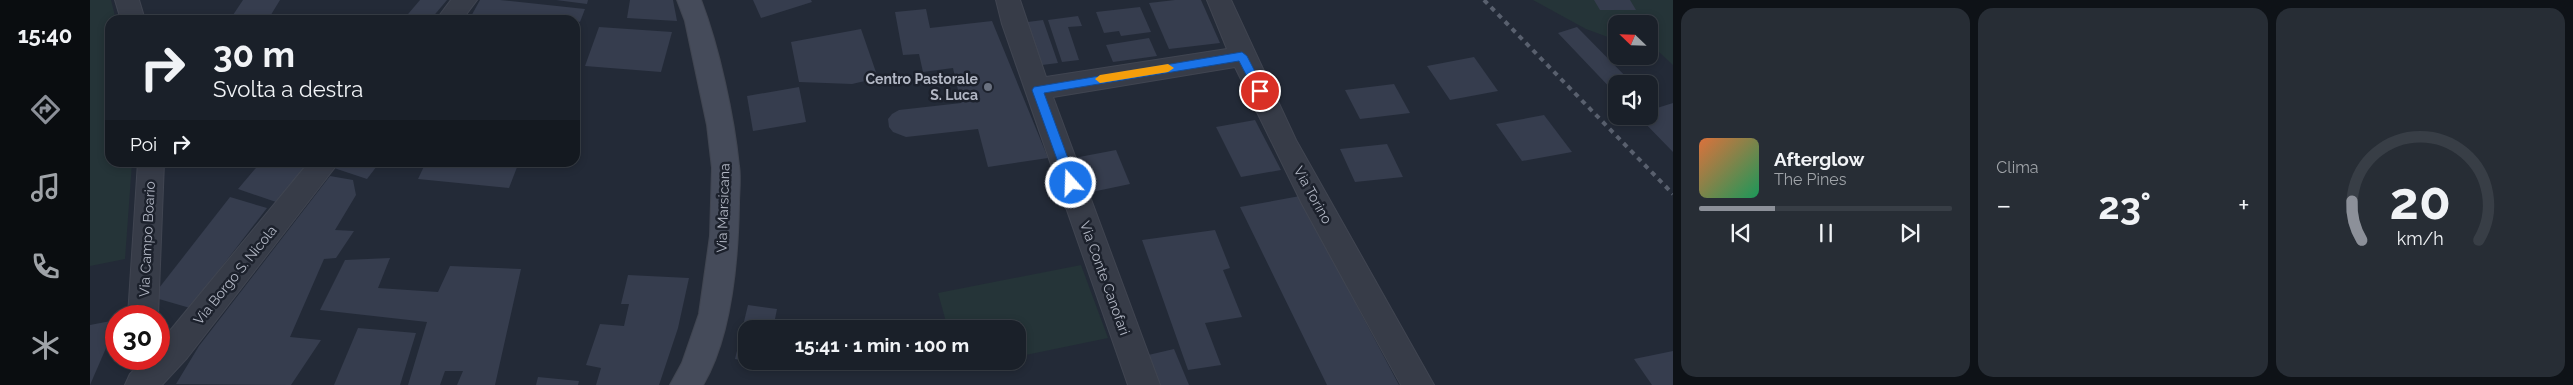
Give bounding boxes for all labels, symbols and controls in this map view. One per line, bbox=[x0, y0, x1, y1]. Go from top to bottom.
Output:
north arrow bbox=[1608, 15, 1658, 65]
map controls bbox=[1608, 15, 1658, 125]
text: 15:40 bbox=[18, 22, 72, 48]
text: 30 m bbox=[213, 34, 295, 75]
icon: right bbox=[130, 35, 195, 100]
pin bbox=[1239, 70, 1281, 112]
place label: Centro Pastorale S. Luca bbox=[866, 71, 979, 103]
button: sound bbox=[1608, 75, 1658, 125]
text: Svolta a destra bbox=[213, 76, 363, 102]
icon: arrive bbox=[1246, 77, 1274, 105]
marker: Centro Pastorale S. Luca bbox=[982, 81, 994, 93]
icon: directions bbox=[28, 92, 63, 127]
icon: right bbox=[167, 130, 195, 158]
text: Poi bbox=[130, 133, 157, 155]
text: Afterglow bbox=[1774, 148, 1864, 170]
position arrow bbox=[1044, 156, 1096, 208]
text: Clima bbox=[1996, 158, 2039, 177]
street label: Via Marsicana bbox=[713, 163, 733, 253]
street label: Via Torino bbox=[1291, 164, 1335, 226]
icon: music bbox=[28, 170, 63, 205]
text: The Pines bbox=[1774, 170, 1846, 189]
text: 20 bbox=[2390, 170, 2451, 231]
street label: Via Campo Boario bbox=[136, 181, 158, 297]
text: 23° bbox=[2098, 183, 2151, 228]
text: − bbox=[1996, 189, 2011, 222]
text: + bbox=[2238, 189, 2250, 222]
street label: Via Conte Canofari bbox=[1077, 219, 1133, 337]
icon: previous bbox=[1727, 219, 1755, 247]
icon: pause bbox=[1812, 219, 1840, 247]
icon: next bbox=[1896, 219, 1924, 247]
street label: Via Borgo S. Nicola bbox=[190, 222, 280, 328]
text: km/h bbox=[2397, 228, 2444, 249]
icon: phone bbox=[28, 249, 63, 284]
speed limit sign: 30 bbox=[105, 305, 170, 370]
icon: climate bbox=[28, 328, 63, 363]
text: 15:41 · 1 min · 100 m bbox=[795, 334, 969, 356]

